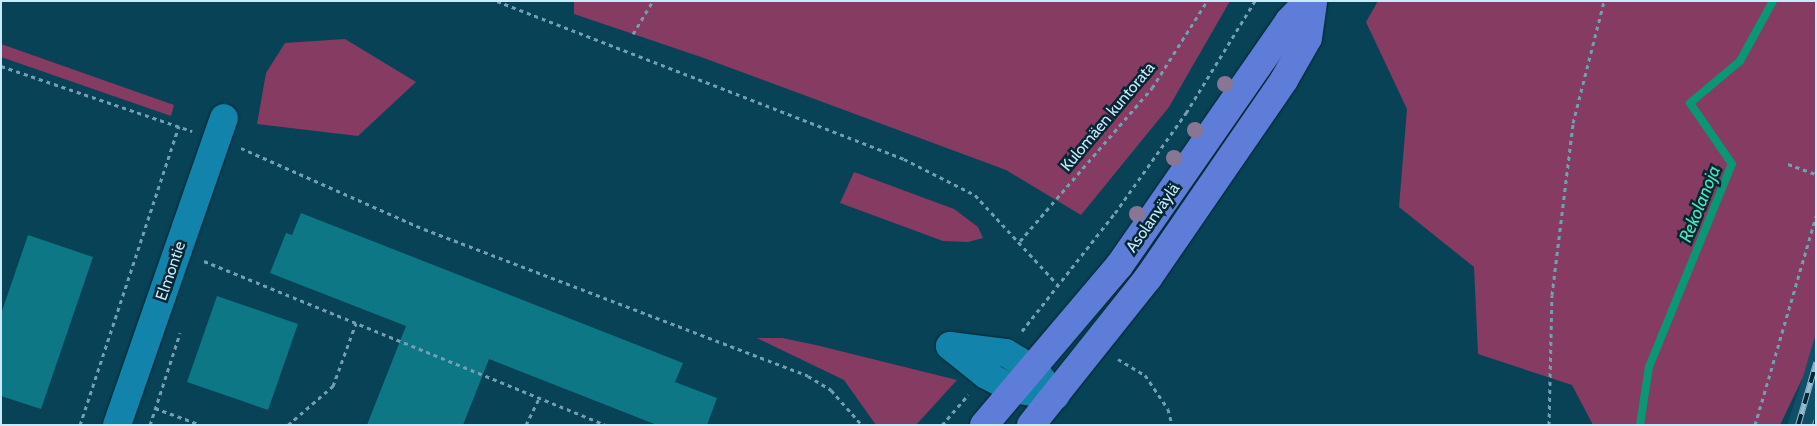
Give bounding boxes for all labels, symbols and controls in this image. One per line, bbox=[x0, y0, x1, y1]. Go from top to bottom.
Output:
street label: Kulomäen kuntorata bbox=[1057, 59, 1159, 175]
water label: Rekolanoja bbox=[1675, 162, 1725, 246]
street label: Asolanväylä bbox=[1122, 180, 1184, 256]
street label: Elmontie bbox=[152, 239, 190, 303]

